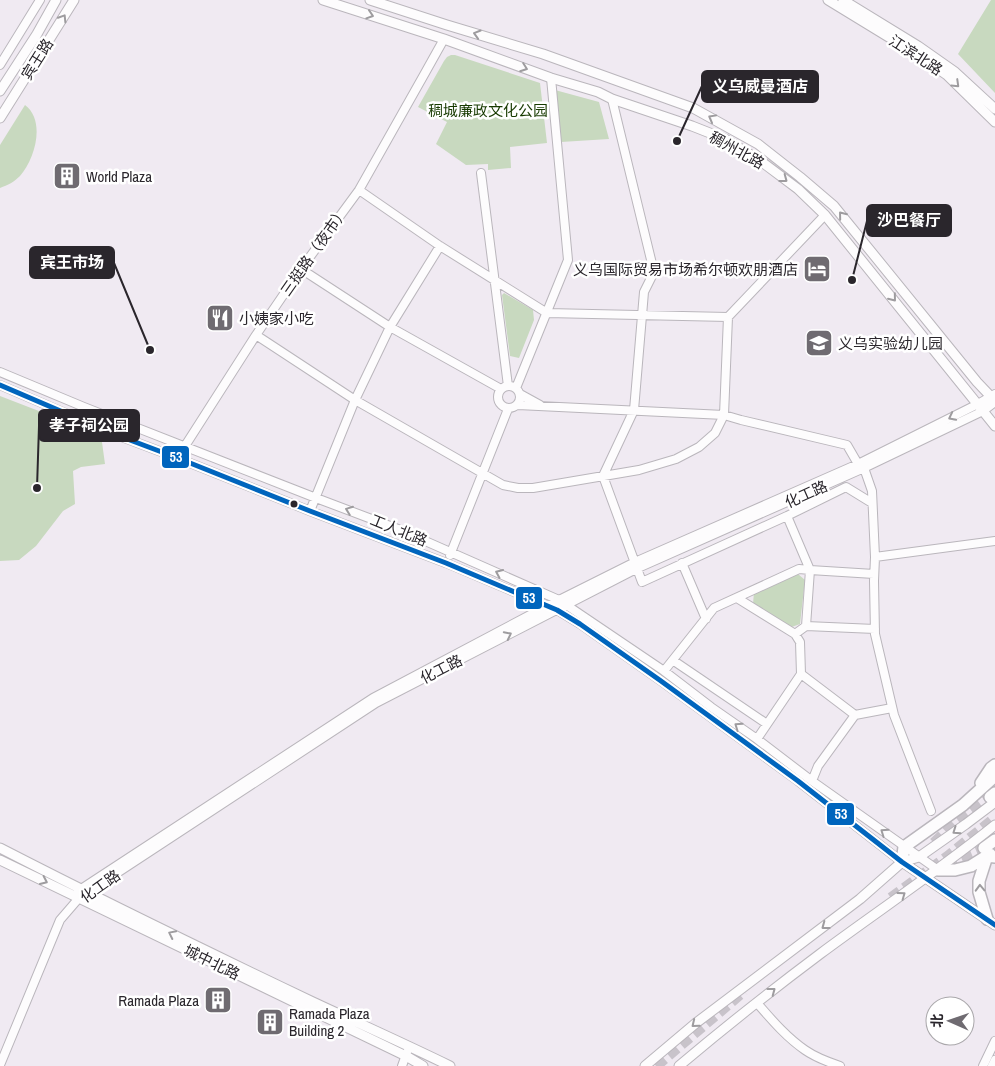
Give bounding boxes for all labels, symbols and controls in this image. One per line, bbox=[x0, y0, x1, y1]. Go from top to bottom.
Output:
one-way arrow bbox=[365, 9, 374, 19]
one-way arrow bbox=[57, 14, 66, 23]
one-way arrow bbox=[473, 30, 481, 40]
street label: 江滨北路 bbox=[885, 30, 947, 80]
street label: 宾王路 bbox=[16, 34, 58, 84]
one-way arrow bbox=[519, 62, 527, 72]
callout: 义乌威曼酒店 bbox=[702, 71, 818, 102]
text: 义乌威曼酒店 bbox=[712, 75, 808, 97]
one-way arrow bbox=[951, 78, 960, 87]
park label: 稠城廉政文化公园 bbox=[428, 100, 548, 121]
one-way arrow bbox=[708, 115, 717, 125]
street label: 稠州北路 bbox=[706, 126, 768, 174]
building icon: World Plaza bbox=[52, 161, 82, 191]
place label: World Plaza bbox=[86, 166, 152, 187]
one-way arrow bbox=[778, 173, 787, 181]
street label: 三挺路（夜市） bbox=[275, 202, 353, 300]
callout: 沙巴餐厅 bbox=[867, 205, 951, 236]
text: 沙巴餐厅 bbox=[877, 209, 941, 231]
one-way arrow bbox=[839, 212, 847, 221]
callout: 宾王市场 bbox=[30, 247, 114, 278]
text: 宾王市场 bbox=[40, 251, 104, 273]
hotel icon: 义乌国际贸易市场希尔顿欢朋酒店 bbox=[802, 254, 832, 284]
place label: 义乌国际贸易市场希尔顿欢朋酒店 bbox=[573, 259, 798, 280]
one-way arrow bbox=[887, 293, 896, 302]
restaurant icon: 小姨家小吃 bbox=[205, 303, 235, 333]
place label: 小姨家小吃 bbox=[239, 308, 314, 329]
school or university icon: 义乌实验幼儿园 bbox=[804, 328, 834, 358]
place label: 义乌实验幼儿园 bbox=[838, 333, 943, 354]
callout: 孝子祠公园 bbox=[39, 410, 139, 441]
one-way arrow bbox=[948, 411, 957, 421]
text: 孝子祠公园 bbox=[49, 414, 129, 436]
line badge: 53 bbox=[161, 445, 190, 469]
text: 53 bbox=[170, 448, 182, 466]
street label: 化工路 bbox=[781, 475, 831, 513]
unlabelled marker bbox=[289, 499, 299, 509]
one-way arrow bbox=[345, 506, 354, 517]
street label: 工人北路 bbox=[367, 509, 431, 551]
one-way arrow bbox=[495, 569, 504, 580]
line badge: 53 bbox=[515, 586, 543, 610]
text: 53 bbox=[523, 589, 535, 607]
one-way arrow bbox=[503, 631, 512, 641]
street label: 化工路 bbox=[416, 649, 466, 689]
one-way arrow bbox=[734, 723, 744, 732]
line badge: 53 bbox=[826, 802, 855, 826]
text: 53 bbox=[835, 805, 847, 823]
one-way arrow bbox=[952, 825, 962, 834]
one-way arrow bbox=[880, 829, 890, 838]
street label: 化工路 bbox=[76, 864, 124, 908]
one-way arrow bbox=[39, 875, 48, 885]
one-way arrow bbox=[975, 883, 985, 891]
one-way arrow bbox=[897, 892, 906, 901]
one-way arrow bbox=[822, 920, 831, 928]
one-way arrow bbox=[169, 930, 178, 940]
street label: 城中北路 bbox=[180, 939, 244, 985]
building icon: Ramada Plaza bbox=[203, 985, 233, 1015]
one-way arrow bbox=[766, 988, 775, 997]
place label: Ramada Plaza bbox=[118, 990, 199, 1011]
north arrow bbox=[925, 996, 975, 1046]
place label: Ramada Plaza Building 2 bbox=[289, 1003, 370, 1041]
building icon: Ramada Plaza Building 2 bbox=[255, 1007, 285, 1037]
text: 北 bbox=[928, 1013, 946, 1028]
one-way arrow bbox=[692, 1018, 701, 1027]

